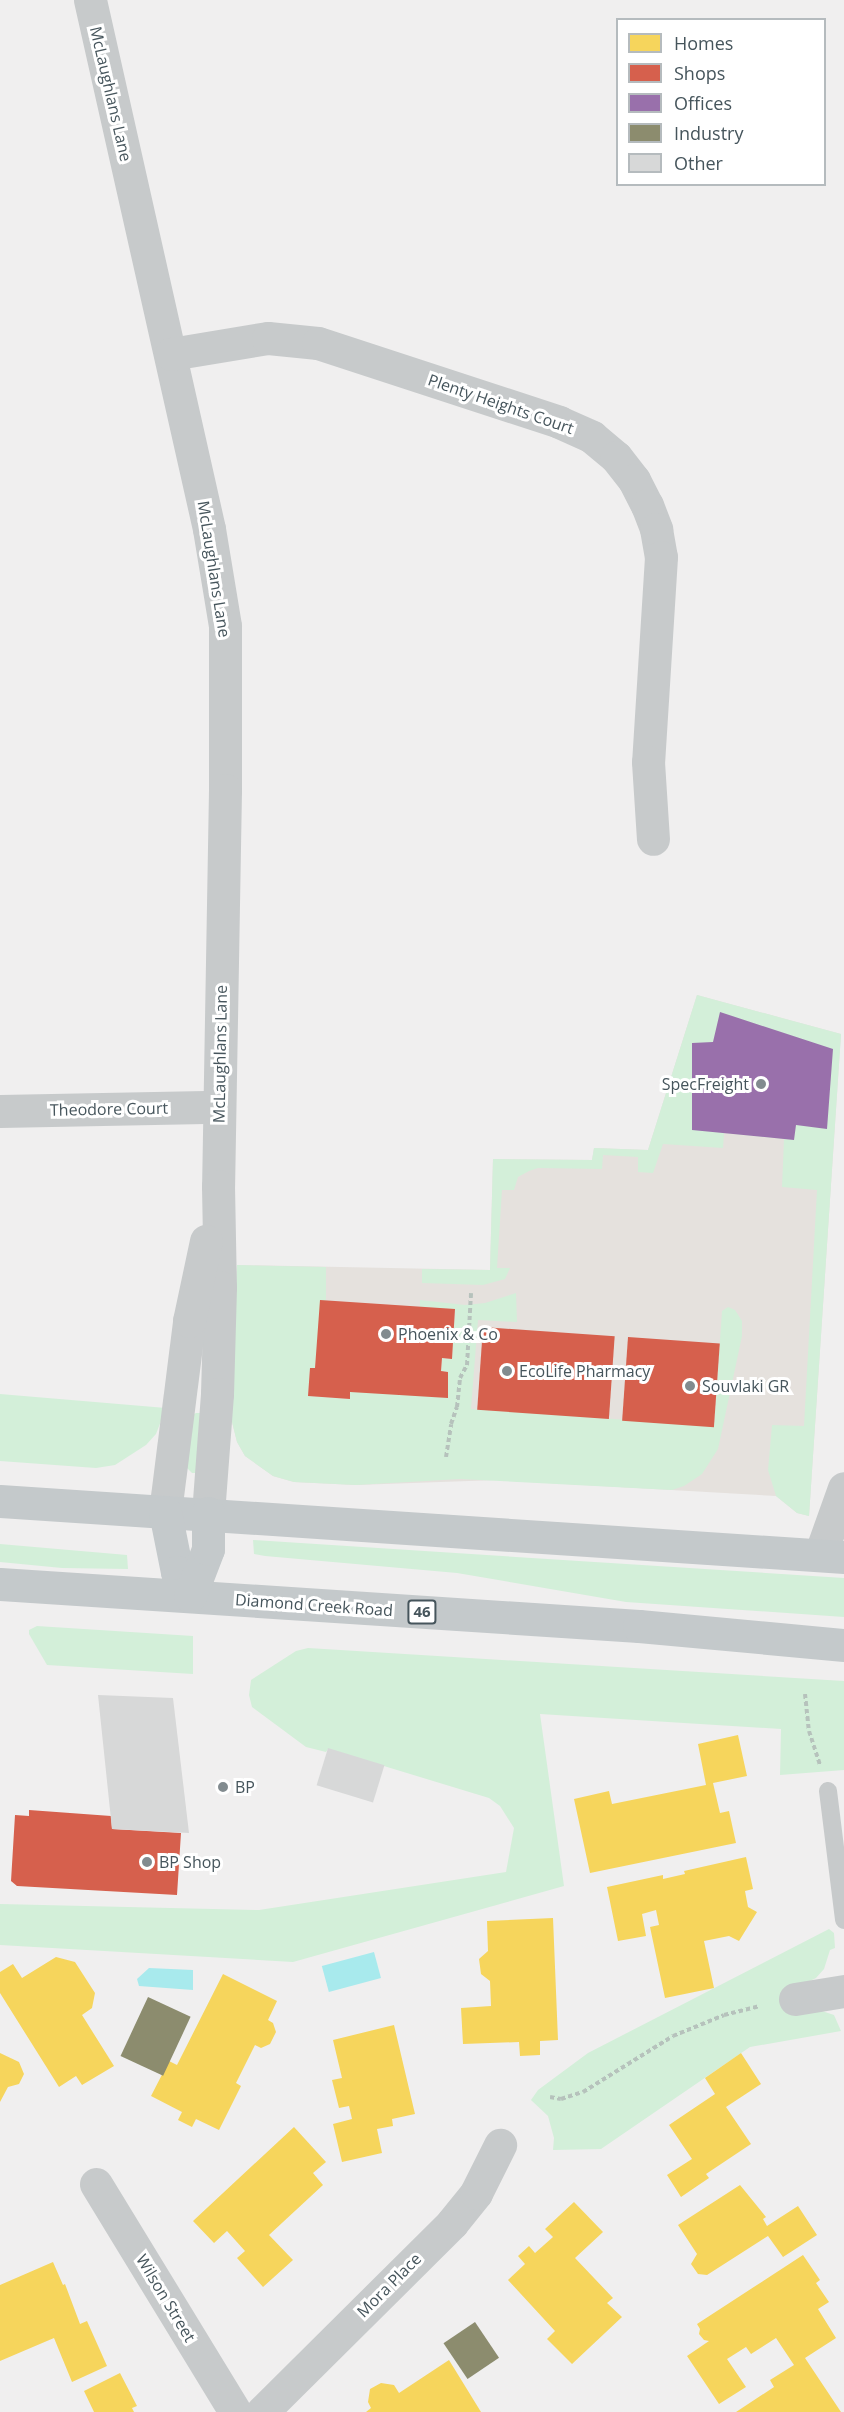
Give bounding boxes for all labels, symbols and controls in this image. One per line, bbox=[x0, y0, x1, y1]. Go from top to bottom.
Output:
legend bbox=[616, 18, 826, 186]
street label: McLaughlans Lane bbox=[86, 25, 136, 163]
text: Homes bbox=[674, 31, 733, 55]
text: Shops bbox=[674, 61, 725, 85]
text: Offices bbox=[674, 91, 732, 115]
text: Industry bbox=[674, 121, 744, 145]
text: Other bbox=[674, 151, 723, 175]
street label: Plenty Heights Court bbox=[426, 370, 576, 438]
street label: McLaughlans Lane bbox=[194, 499, 234, 639]
street label: McLaughlans Lane bbox=[209, 985, 231, 1123]
place label: SpecFreight bbox=[662, 1074, 749, 1094]
marker: SpecFreight bbox=[754, 1077, 768, 1091]
street label: Theodore Court bbox=[50, 1098, 168, 1120]
place label: Phoenix & Co bbox=[398, 1324, 498, 1344]
marker: Phoenix & Co bbox=[379, 1327, 393, 1341]
place label: EcoLife Pharmacy bbox=[519, 1361, 650, 1381]
marker: EcoLife Pharmacy bbox=[500, 1364, 514, 1378]
place label: Souvlaki GR bbox=[702, 1376, 789, 1396]
marker: Souvlaki GR bbox=[683, 1379, 697, 1393]
street label: Diamond Creek Road bbox=[234, 1590, 394, 1620]
road number: 46 bbox=[407, 1600, 437, 1624]
place label: BP bbox=[235, 1777, 255, 1797]
marker: BP bbox=[216, 1780, 230, 1794]
place label: BP Shop bbox=[159, 1852, 221, 1872]
marker: BP Shop bbox=[140, 1855, 154, 1869]
street label: Mora Place bbox=[353, 2249, 425, 2321]
street label: Wilson Street bbox=[132, 2251, 200, 2345]

